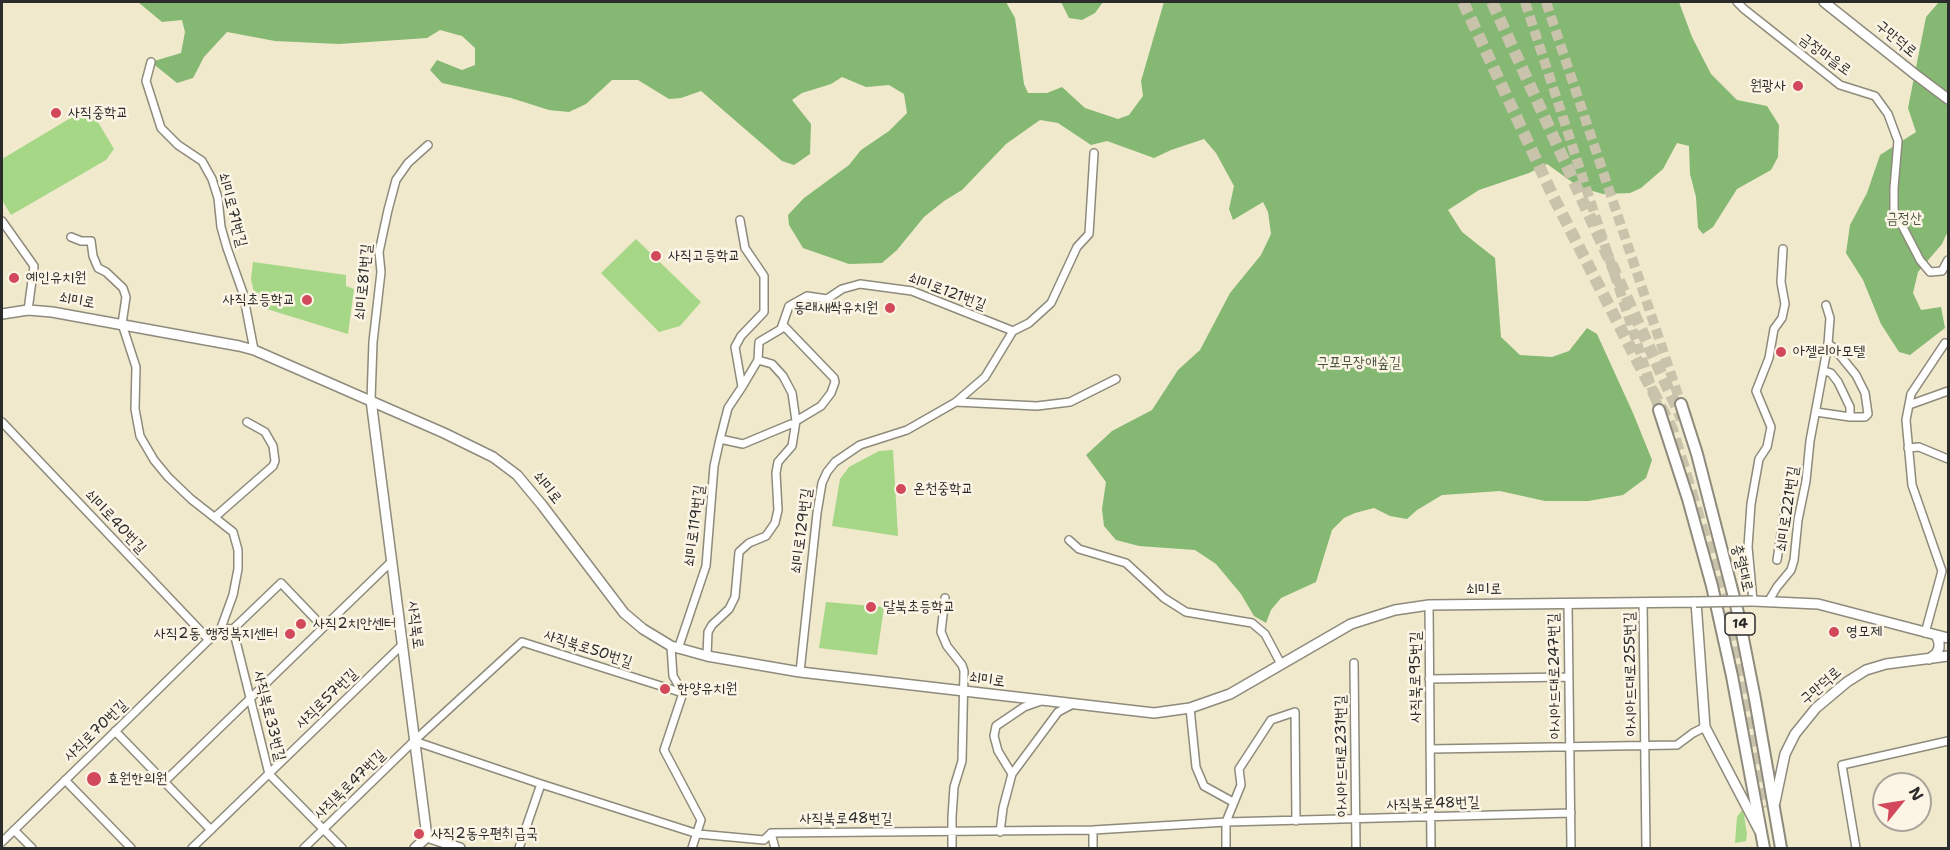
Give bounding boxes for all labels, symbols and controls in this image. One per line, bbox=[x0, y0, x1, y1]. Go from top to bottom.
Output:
street label: 구만덕로 bbox=[1872, 17, 1920, 61]
street label: 금정마을로 bbox=[1795, 30, 1855, 80]
place label: 원광사 bbox=[1750, 77, 1786, 95]
marker: 원광사 bbox=[1791, 79, 1805, 93]
place label: 사직중학교 bbox=[68, 104, 128, 122]
marker: 사직중학교 bbox=[49, 106, 63, 120]
street label: 쇠미로71번길 bbox=[213, 171, 251, 249]
park label: 금정산 bbox=[1886, 210, 1922, 228]
street label: 쇠미로81번길 bbox=[352, 243, 376, 321]
place label: 사직고등학교 bbox=[668, 247, 740, 265]
marker: 사직고등학교 bbox=[649, 249, 663, 263]
place label: 예인유치원 bbox=[26, 269, 86, 287]
street label: 쇠미로121번길 bbox=[905, 270, 989, 314]
marker: 예인유치원 bbox=[7, 271, 21, 285]
street label: 쇠미로 bbox=[58, 289, 96, 313]
place label: 사직초등학교 bbox=[223, 291, 295, 309]
marker: 사직초등학교 bbox=[300, 293, 314, 307]
place label: 동래새싹유치원 bbox=[794, 299, 878, 317]
marker: 동래새싹유치원 bbox=[883, 301, 897, 315]
place label: 아젤리아모텔 bbox=[1793, 343, 1865, 361]
marker: 아젤리아모텔 bbox=[1774, 345, 1788, 359]
park label: 구포무장애숲길 bbox=[1317, 354, 1401, 372]
street label: 쇠미로221번길 bbox=[1773, 465, 1803, 553]
street label: 쇠미로 bbox=[529, 468, 565, 508]
place label: 온천중학교 bbox=[913, 480, 973, 498]
marker: 온천중학교 bbox=[894, 482, 908, 496]
street label: 쇠미로119번길 bbox=[681, 484, 709, 568]
street label: 쇠미로40번길 bbox=[80, 487, 150, 557]
street label: 쇠미로129번길 bbox=[788, 487, 816, 575]
street label: 충렬대로 bbox=[1727, 542, 1757, 594]
street label: 쇠미로 bbox=[1466, 581, 1502, 599]
place label: 달북초등학교 bbox=[883, 598, 955, 616]
street label: 사직북로 bbox=[403, 600, 427, 650]
marker: 달북초등학교 bbox=[864, 600, 878, 614]
street label: 아시아드대로255번길 bbox=[1621, 612, 1641, 736]
street label: 아시아드대로247번길 bbox=[1545, 613, 1565, 739]
road number: 14 bbox=[1725, 613, 1755, 635]
place label: 사직2치안센터 bbox=[313, 615, 396, 633]
marker: 사직2치안센터 bbox=[294, 617, 308, 631]
place label: 영모제 bbox=[1846, 623, 1882, 641]
place label: 사직2동 행정복지센터 bbox=[154, 625, 278, 643]
marker: 영모제 bbox=[1827, 625, 1841, 639]
street label: 사직북로50번길 bbox=[541, 626, 635, 672]
marker: 사직2동 행정복지센터 bbox=[283, 627, 297, 641]
street label: 사직북로95번길 bbox=[1407, 631, 1425, 723]
street label: 구만덕로 bbox=[1797, 663, 1845, 709]
street label: 사직로57번길 bbox=[292, 665, 362, 733]
street label: 사직북로33번길 bbox=[249, 669, 289, 763]
street label: 쇠미로 bbox=[968, 669, 1006, 691]
place label: 한양유치원 bbox=[677, 680, 737, 698]
marker: 한양유치원 bbox=[658, 682, 672, 696]
street label: 아시아드대로231번길 bbox=[1332, 695, 1352, 817]
street label: 사직로70번길 bbox=[61, 696, 131, 766]
street label: 사직북로47번길 bbox=[311, 746, 389, 824]
marker: 효원한의원 bbox=[85, 770, 103, 788]
place label: 효원한의원 bbox=[107, 770, 167, 788]
north arrow bbox=[1872, 772, 1932, 832]
text: N bbox=[1904, 783, 1929, 804]
street label: 사직북로48번길 bbox=[1386, 793, 1480, 815]
street label: 사직북로48번길 bbox=[799, 810, 893, 828]
place label: 사직2동우편취급국 bbox=[431, 825, 538, 843]
marker: 사직2동우편취급국 bbox=[412, 827, 426, 841]

